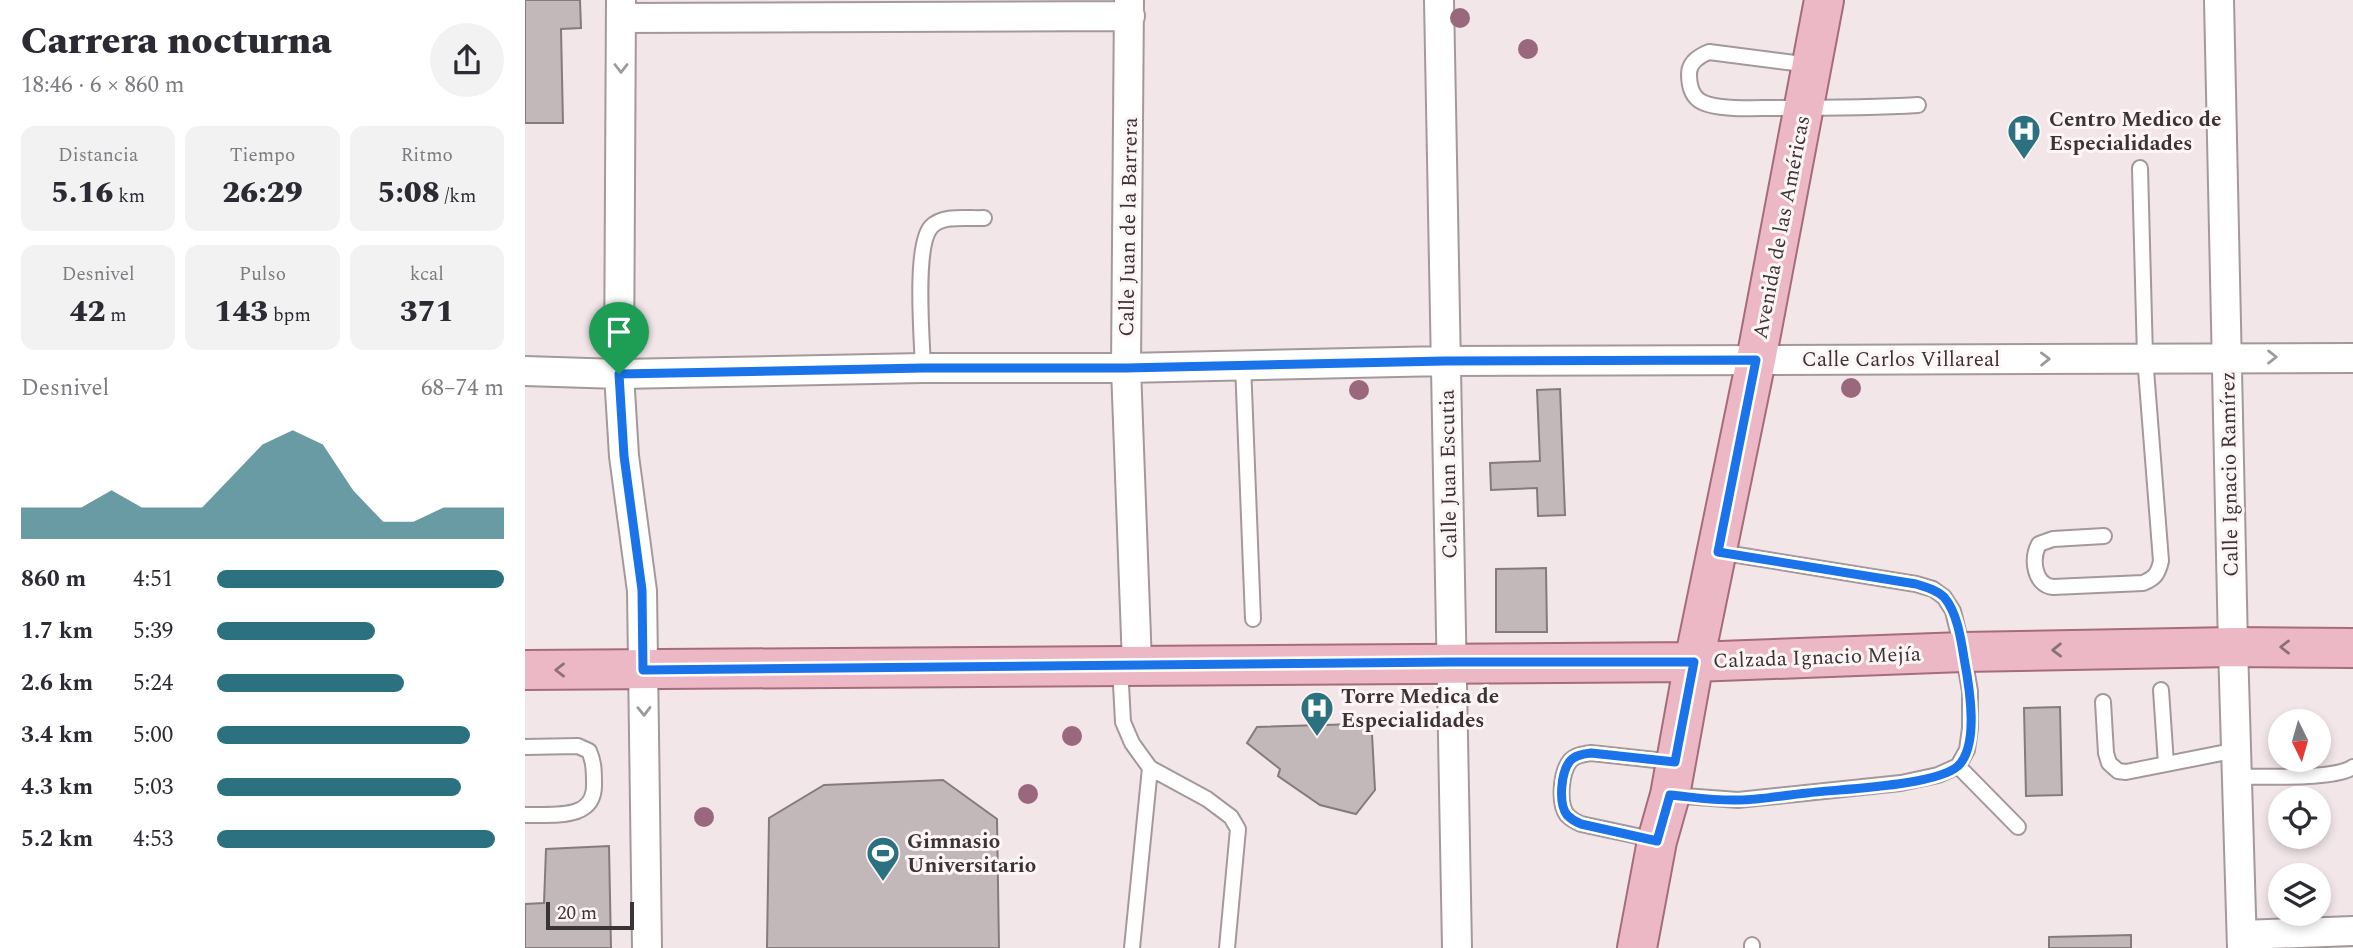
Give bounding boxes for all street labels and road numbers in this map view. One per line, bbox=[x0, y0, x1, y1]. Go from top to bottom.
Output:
street label: Avenida de las Américas bbox=[1745, 113, 1819, 342]
street label: Calle Juan de la Barrera bbox=[1111, 116, 1147, 337]
street label: Calle Carlos Villareal bbox=[1802, 344, 2000, 376]
street label: Calle Ignacio Ramírez bbox=[2212, 371, 2248, 577]
street label: Calle Juan Escutia bbox=[1432, 388, 1466, 559]
street label: Calzada Ignacio Mejía bbox=[1713, 638, 1922, 678]

